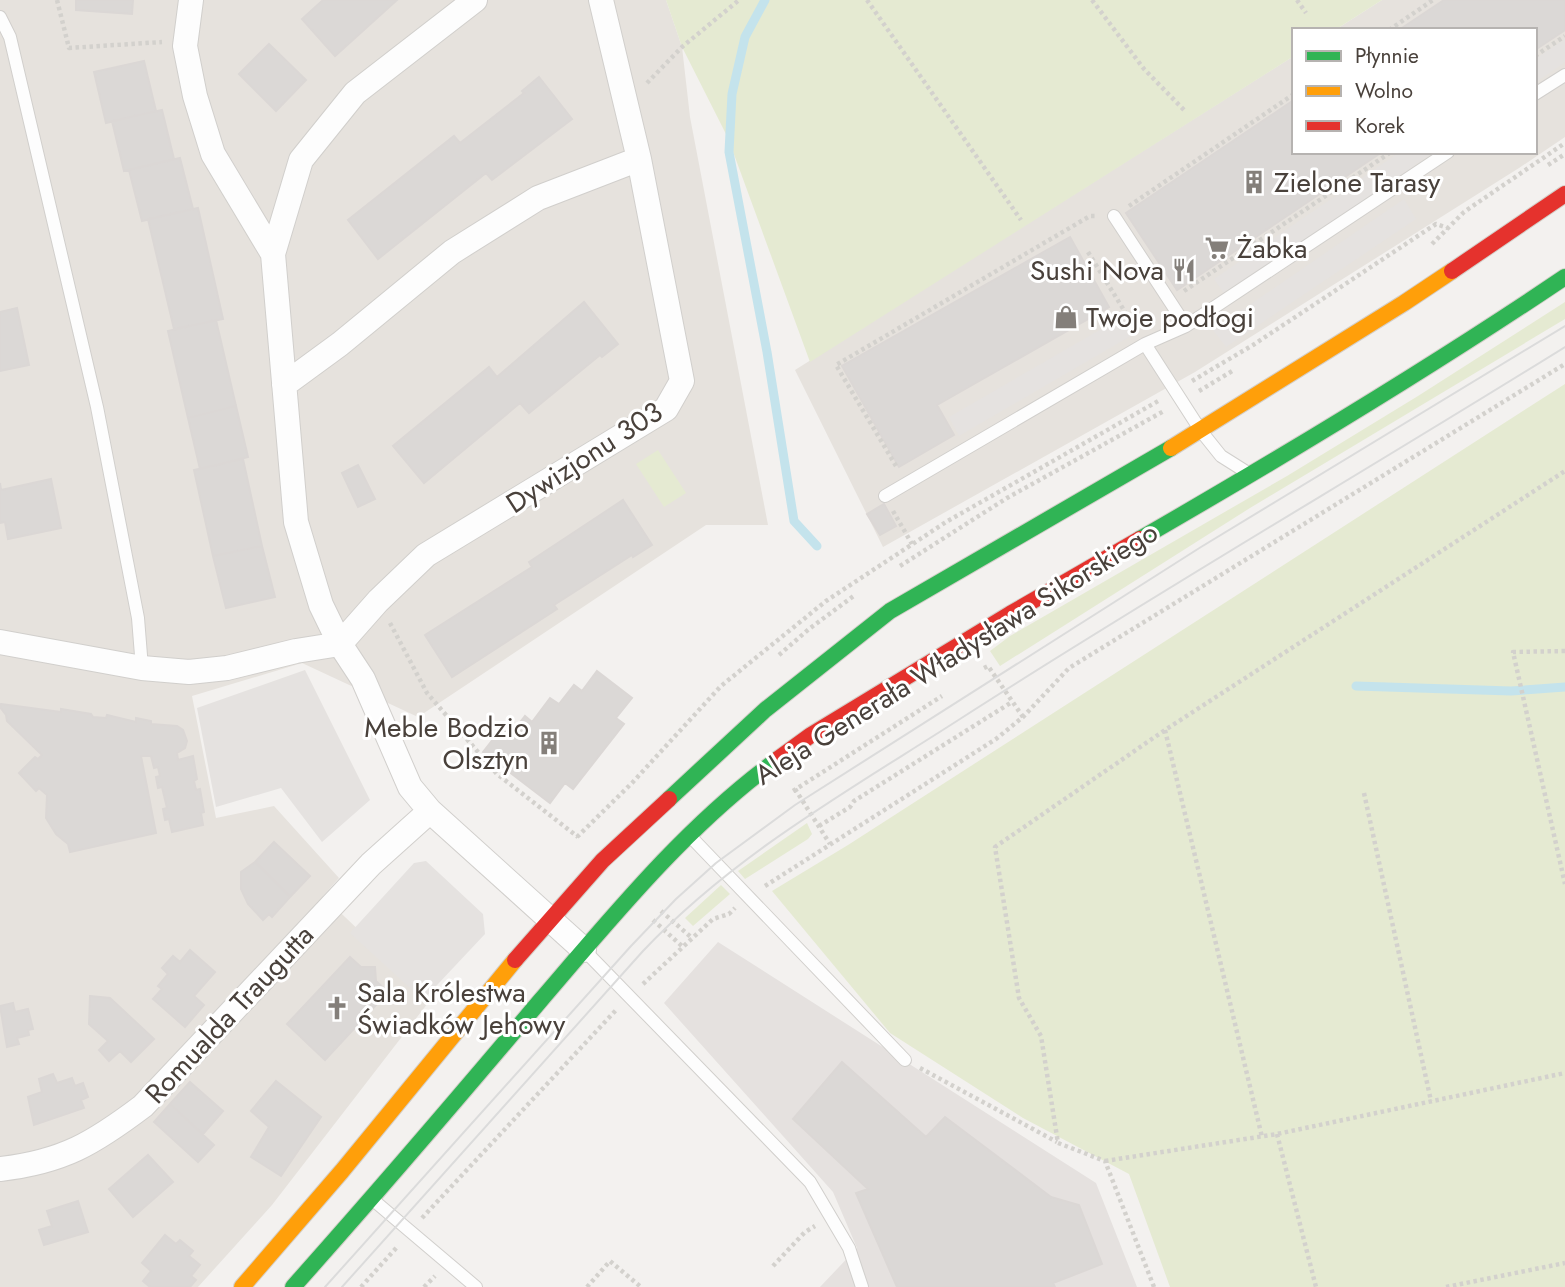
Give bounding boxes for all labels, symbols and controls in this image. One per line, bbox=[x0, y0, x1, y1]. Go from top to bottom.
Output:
legend bbox=[1292, 28, 1537, 154]
text: Płynnie bbox=[1355, 41, 1419, 71]
text: Wolno bbox=[1355, 76, 1413, 106]
text: Korek bbox=[1355, 111, 1405, 141]
place label: Zielone Tarasy bbox=[1274, 162, 1441, 203]
building icon: Zielone Tarasy bbox=[1240, 168, 1268, 196]
place label: Żabka bbox=[1237, 228, 1307, 269]
supermarket icon: Żabka bbox=[1203, 234, 1231, 262]
place label: Sushi Nova bbox=[1030, 250, 1164, 291]
restaurant icon: Sushi Nova bbox=[1170, 256, 1198, 284]
place label: Twoje podłogi bbox=[1086, 297, 1254, 338]
shop icon: Twoje podłogi bbox=[1052, 303, 1080, 331]
street label: Dywizjonu 303 bbox=[498, 391, 671, 523]
street label: Aleja Generała Władysława Sikorskiego bbox=[747, 512, 1166, 795]
place label: Meble Bodzio Olsztyn bbox=[364, 707, 529, 780]
building icon: Meble Bodzio Olsztyn bbox=[535, 729, 563, 757]
street label: Romualda Traugutta bbox=[135, 916, 323, 1113]
place label: Sala Królestwa Świadków Jehowy bbox=[357, 972, 566, 1045]
church icon: Sala Królestwa Świadków Jehowy bbox=[323, 994, 351, 1022]

